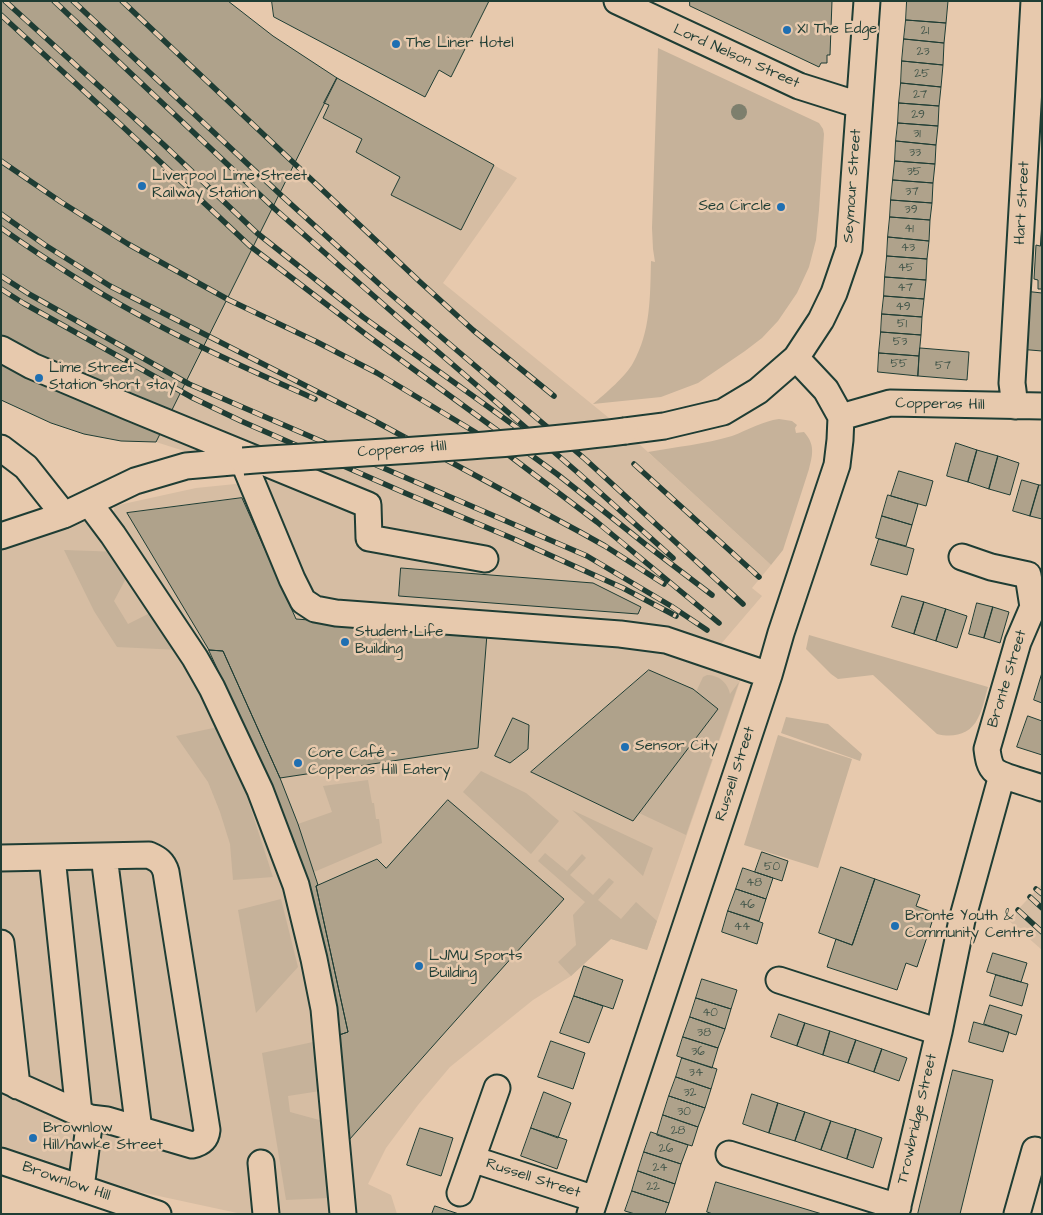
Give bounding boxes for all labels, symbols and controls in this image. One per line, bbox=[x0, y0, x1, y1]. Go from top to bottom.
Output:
street label: Lord Nelson Street bbox=[670, 21, 802, 93]
place label: X1 The Edge bbox=[797, 21, 877, 39]
marker: X1 The Edge bbox=[781, 24, 793, 36]
house number: 21 bbox=[921, 24, 929, 38]
place label: The Liner Hotel bbox=[406, 35, 514, 53]
marker: The Liner Hotel bbox=[390, 38, 402, 50]
house number: 23 bbox=[917, 45, 929, 59]
house number: 25 bbox=[914, 67, 930, 81]
house number: 27 bbox=[913, 88, 927, 102]
house number: 29 bbox=[911, 108, 925, 122]
house number: 31 bbox=[913, 127, 921, 141]
street label: Seymour Street bbox=[840, 128, 866, 244]
house number: 33 bbox=[909, 146, 921, 160]
street label: Hart Street bbox=[1012, 161, 1034, 245]
house number: 35 bbox=[907, 165, 921, 179]
place label: Liverpool Lime Street Railway Station bbox=[152, 168, 307, 203]
marker: Liverpool Lime Street Railway Station bbox=[136, 180, 148, 192]
house number: 37 bbox=[905, 185, 919, 199]
place label: Sea Circle bbox=[698, 198, 771, 216]
marker: Sea Circle bbox=[775, 201, 787, 213]
house number: 39 bbox=[905, 203, 917, 217]
house number: 41 bbox=[904, 222, 914, 236]
house number: 43 bbox=[901, 241, 915, 255]
house number: 45 bbox=[898, 261, 914, 275]
house number: 47 bbox=[897, 281, 913, 295]
house number: 49 bbox=[896, 300, 910, 314]
house number: 51 bbox=[897, 317, 907, 331]
house number: 53 bbox=[893, 335, 907, 349]
house number: 55 bbox=[891, 357, 907, 371]
house number: 57 bbox=[935, 359, 951, 373]
place label: Lime Street Station short stay bbox=[49, 360, 176, 395]
marker: Lime Street Station short stay bbox=[33, 372, 45, 384]
street label: Copperas Hill bbox=[895, 395, 985, 415]
street label: Copperas Hill bbox=[357, 438, 447, 462]
place label: Student Life Building bbox=[355, 624, 443, 659]
street label: Bronte Street bbox=[985, 628, 1031, 730]
marker: Student Life Building bbox=[339, 636, 351, 648]
street label: Russell Street bbox=[712, 724, 760, 824]
place label: Sensor City bbox=[635, 738, 718, 756]
marker: Sensor City bbox=[619, 741, 631, 753]
place label: Core Café - Copperas Hill Eatery bbox=[308, 745, 451, 780]
marker: Core Café - Copperas Hill Eatery bbox=[292, 757, 304, 769]
house number: 50 bbox=[764, 860, 780, 874]
house number: 48 bbox=[746, 876, 762, 890]
house number: 46 bbox=[739, 898, 755, 912]
place label: Bronte Youth & Community Centre bbox=[905, 908, 1034, 943]
house number: 44 bbox=[734, 920, 750, 934]
marker: Bronte Youth & Community Centre bbox=[889, 920, 901, 932]
place label: LJMU Sports Building bbox=[429, 948, 522, 983]
marker: LJMU Sports Building bbox=[413, 960, 425, 972]
house number: 40 bbox=[702, 1006, 718, 1020]
house number: 38 bbox=[697, 1026, 711, 1040]
house number: 36 bbox=[691, 1045, 705, 1059]
street label: Trowbridge Street bbox=[894, 1052, 942, 1186]
house number: 34 bbox=[689, 1066, 703, 1080]
house number: 32 bbox=[684, 1086, 696, 1100]
house number: 30 bbox=[677, 1105, 691, 1119]
place label: Brownlow Hill/hawke Street bbox=[43, 1120, 163, 1155]
house number: 28 bbox=[671, 1124, 685, 1138]
marker: Brownlow Hill/hawke Street bbox=[27, 1132, 39, 1144]
house number: 26 bbox=[659, 1142, 673, 1156]
street label: Russell Street bbox=[483, 1155, 583, 1203]
street label: Brownlow Hill bbox=[20, 1159, 112, 1205]
house number: 24 bbox=[652, 1161, 668, 1175]
house number: 22 bbox=[646, 1180, 660, 1194]

